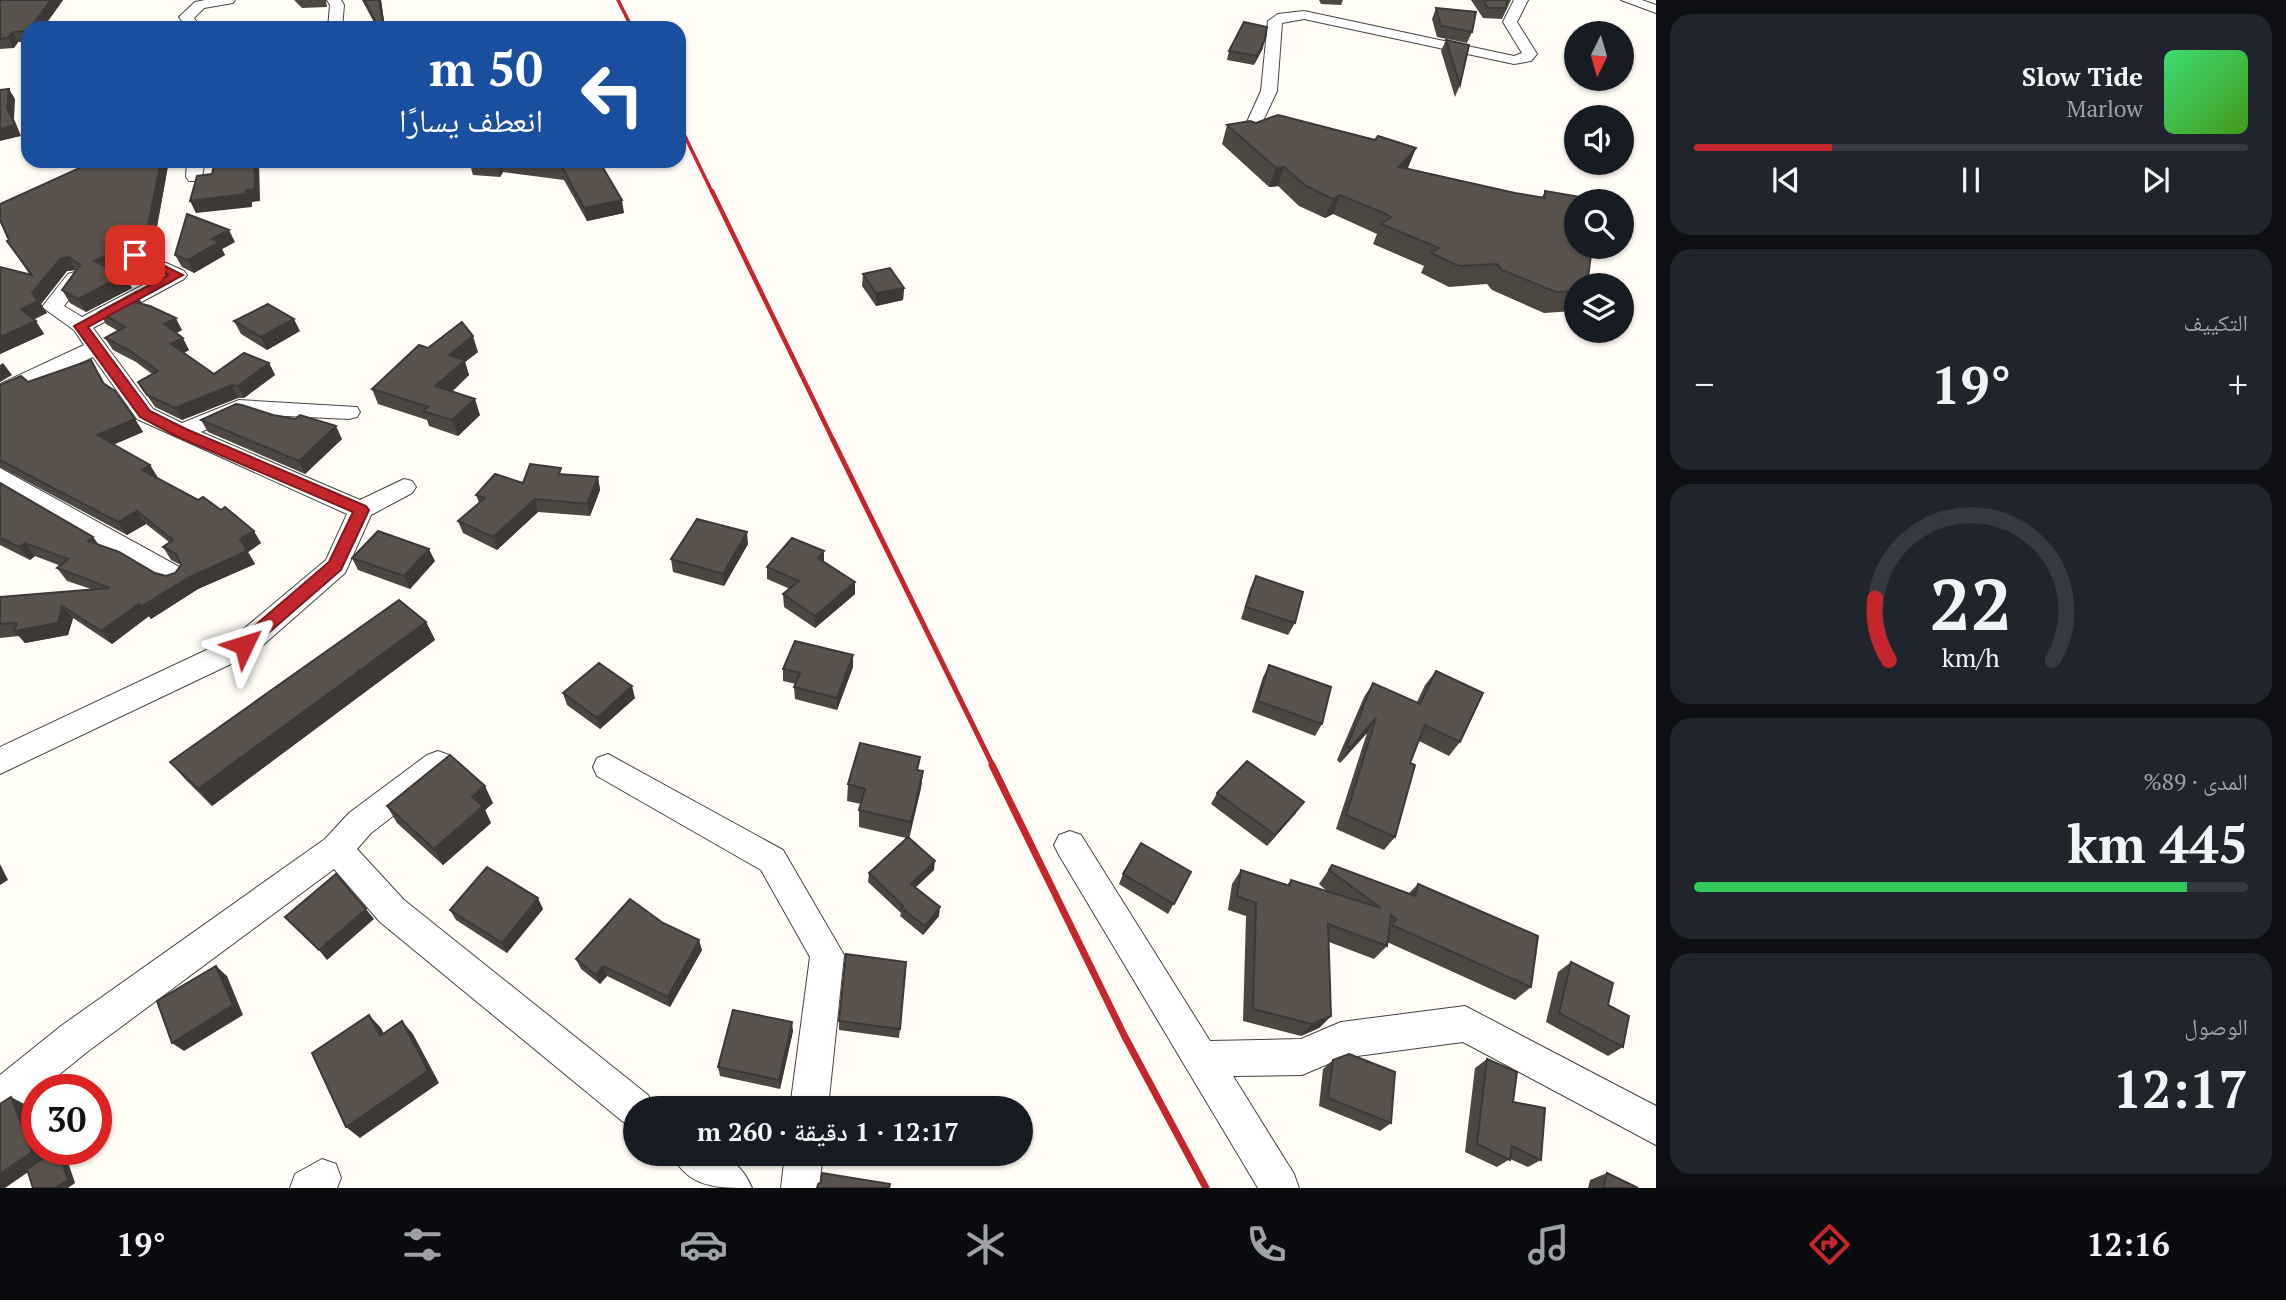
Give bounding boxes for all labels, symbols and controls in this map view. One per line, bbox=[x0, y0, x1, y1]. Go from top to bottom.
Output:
north arrow bbox=[1564, 21, 1634, 91]
map controls bbox=[1564, 21, 1634, 343]
text: 50 m bbox=[429, 35, 543, 100]
icon: left bbox=[567, 49, 658, 140]
text: Slow Tide bbox=[2022, 59, 2143, 93]
text: Marlow bbox=[2067, 93, 2143, 124]
text: انعطف يسارًا bbox=[399, 99, 543, 141]
button: sound bbox=[1564, 105, 1634, 175]
icon: previous bbox=[1767, 161, 1805, 199]
icon: pause bbox=[1952, 161, 1990, 199]
icon: next bbox=[2137, 161, 2175, 199]
button: search bbox=[1564, 189, 1634, 259]
pin bbox=[105, 225, 165, 285]
icon: arrive bbox=[116, 236, 154, 274]
button: layers bbox=[1564, 273, 1634, 343]
text: التكييف bbox=[2183, 307, 2248, 338]
text: 19° bbox=[1931, 350, 2011, 419]
text: − bbox=[1694, 359, 1714, 409]
text: + bbox=[2228, 359, 2248, 409]
text: 22 bbox=[1930, 554, 2012, 651]
position arrow bbox=[207, 608, 281, 682]
text: km/h bbox=[1942, 641, 2000, 674]
text: المدى · 89% bbox=[2143, 766, 2248, 797]
text: 445 km bbox=[2067, 809, 2248, 878]
text: الوصول bbox=[2184, 1011, 2248, 1042]
text: 12:17 bbox=[2113, 1054, 2248, 1123]
speed limit sign: 30 bbox=[21, 1074, 112, 1165]
text: 12:17 · 1 دقيقة · 260 m bbox=[697, 1114, 959, 1148]
icon: filters bbox=[398, 1220, 447, 1269]
icon: car bbox=[679, 1220, 728, 1269]
icon: climate bbox=[961, 1220, 1010, 1269]
icon: phone bbox=[1242, 1220, 1291, 1269]
icon: music bbox=[1524, 1220, 1573, 1269]
icon: directions bbox=[1805, 1220, 1854, 1269]
text: 19° bbox=[116, 1223, 166, 1265]
text: 12:16 bbox=[2087, 1223, 2170, 1265]

